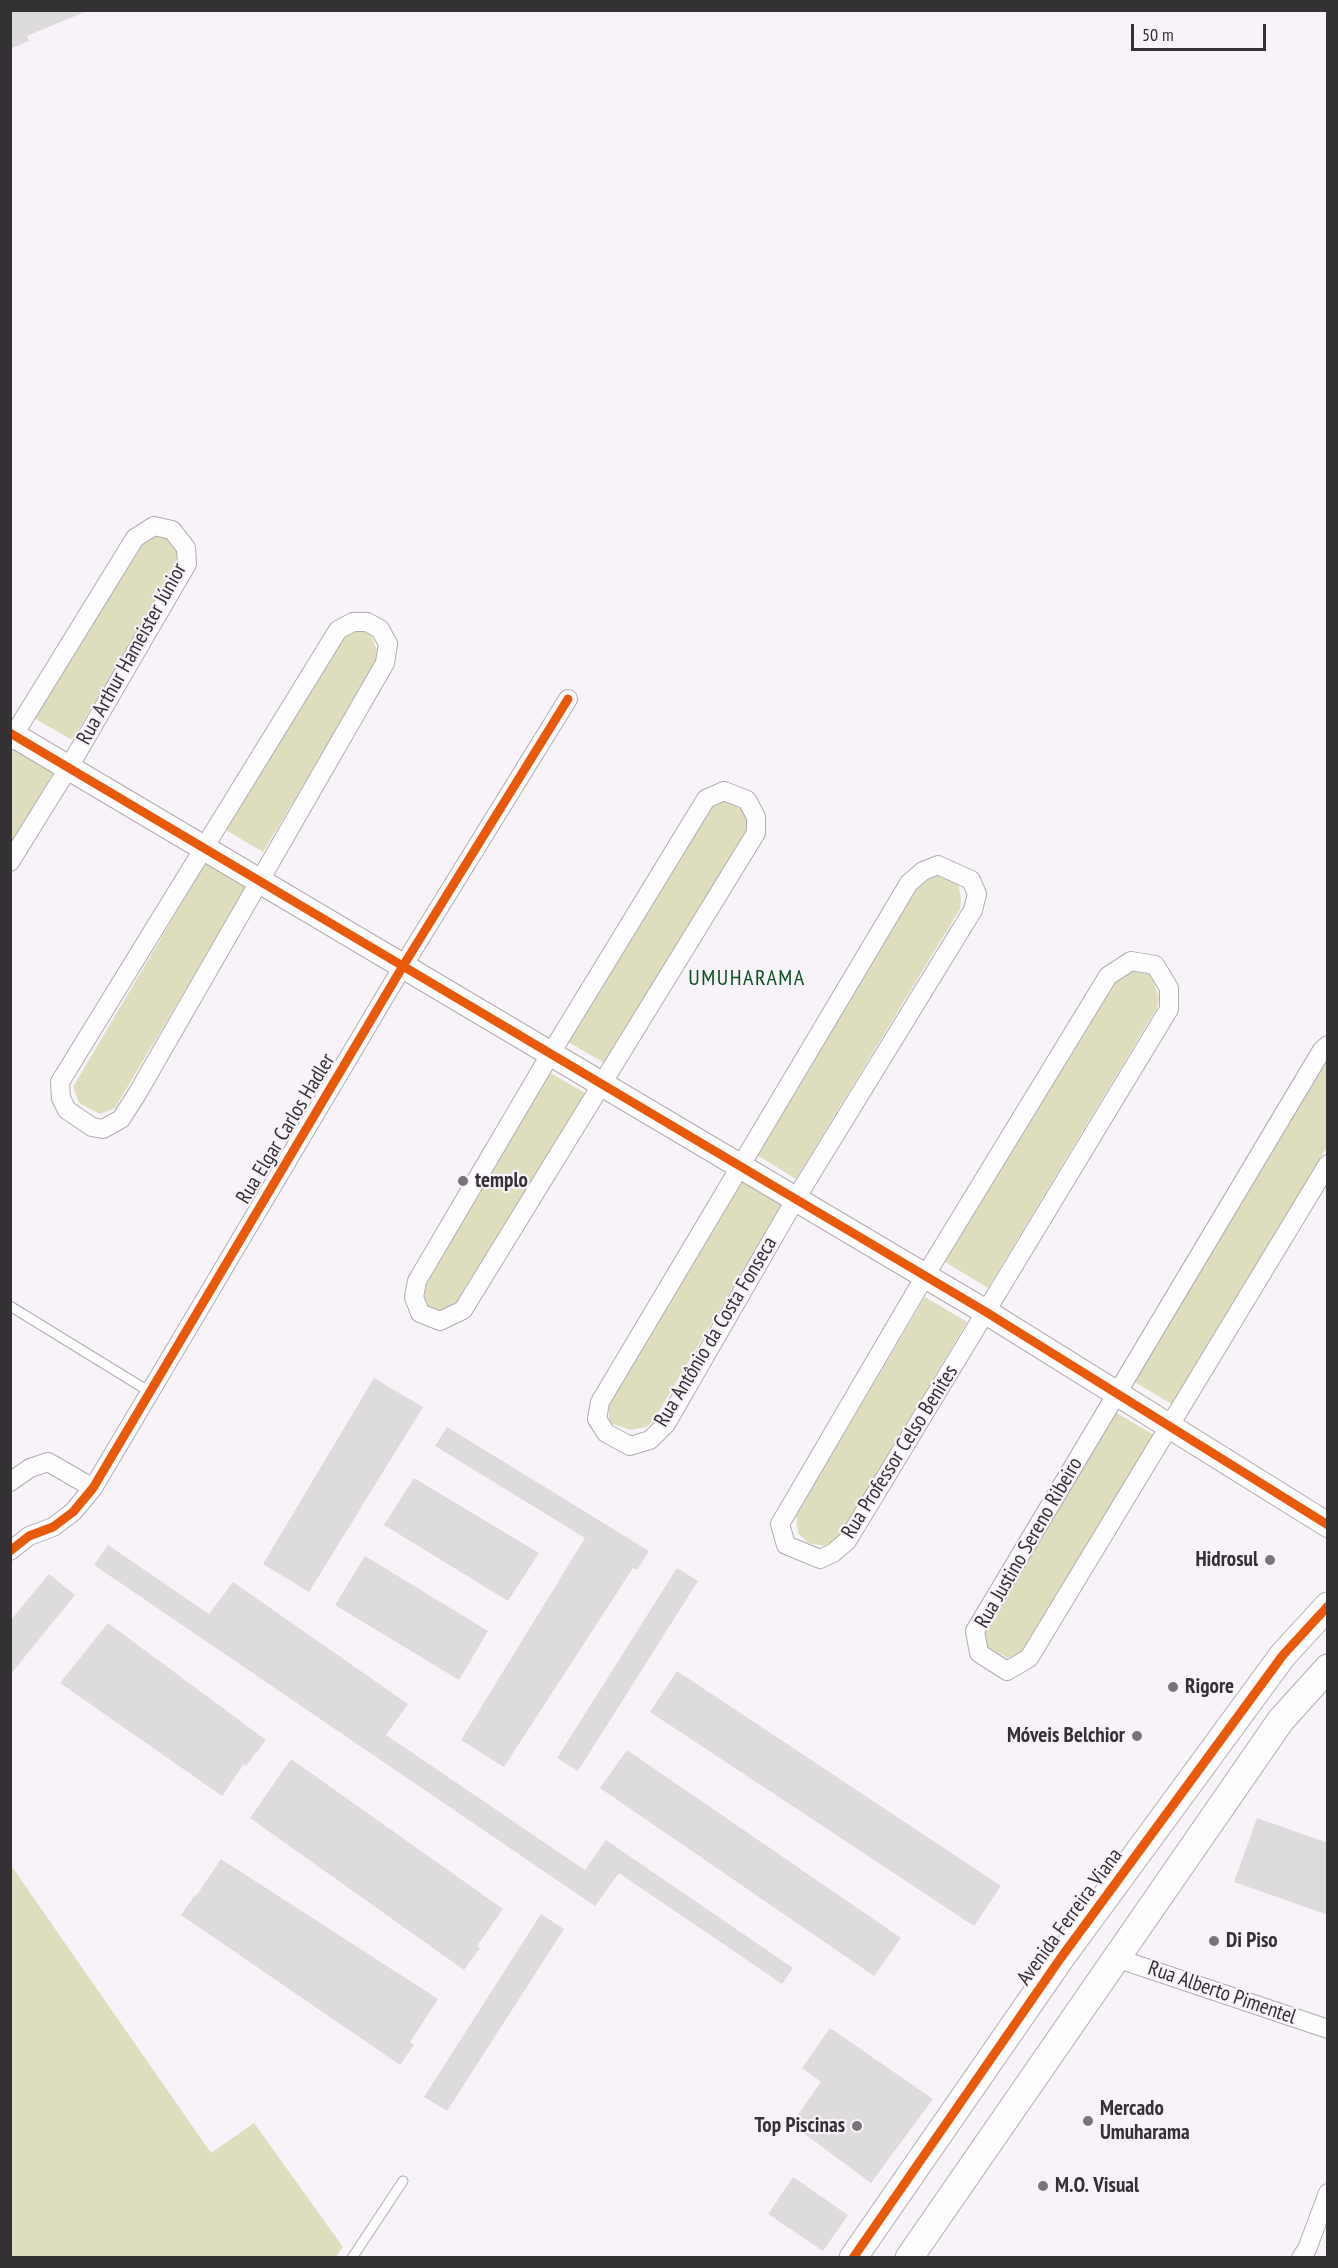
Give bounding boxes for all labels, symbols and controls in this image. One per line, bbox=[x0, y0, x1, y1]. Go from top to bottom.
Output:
scale bar bbox=[1134, 12, 1269, 50]
text: 50 m bbox=[1142, 23, 1174, 46]
street label: Rua Arthur Hameister Júnior bbox=[72, 559, 192, 749]
district label: UMUHARAMA bbox=[688, 966, 806, 992]
street label: Rua Elgar Carlos Hadler bbox=[231, 1049, 341, 1209]
place label: templo bbox=[475, 1168, 528, 1194]
marker: templo bbox=[456, 1174, 470, 1188]
street label: Rua Antônio da Costa Fonseca bbox=[649, 1232, 783, 1432]
street label: Rua Professor Celso Benites bbox=[836, 1361, 964, 1543]
street label: Rua Justino Sereno Ribeiro bbox=[970, 1453, 1088, 1633]
place label: Hidrosul bbox=[1195, 1547, 1258, 1573]
marker: Hidrosul bbox=[1263, 1553, 1277, 1567]
place label: Rigore bbox=[1185, 1674, 1234, 1700]
marker: Rigore bbox=[1166, 1680, 1180, 1694]
place label: Móveis Belchior bbox=[1007, 1723, 1125, 1749]
marker: Móveis Belchior bbox=[1130, 1729, 1144, 1743]
street label: Avenida Ferreira Viana bbox=[1012, 1844, 1128, 1990]
place label: Di Piso bbox=[1226, 1928, 1278, 1954]
marker: Di Piso bbox=[1207, 1934, 1221, 1948]
street label: Rua Alberto Pimentel bbox=[1145, 1956, 1299, 2030]
place label: Mercado Umuharama bbox=[1100, 2096, 1190, 2146]
place label: Top Piscinas bbox=[755, 2113, 845, 2139]
marker: Mercado Umuharama bbox=[1081, 2114, 1095, 2128]
marker: Top Piscinas bbox=[850, 2119, 864, 2133]
place label: M.O. Visual bbox=[1055, 2173, 1139, 2199]
marker: M.O. Visual bbox=[1036, 2179, 1050, 2193]

